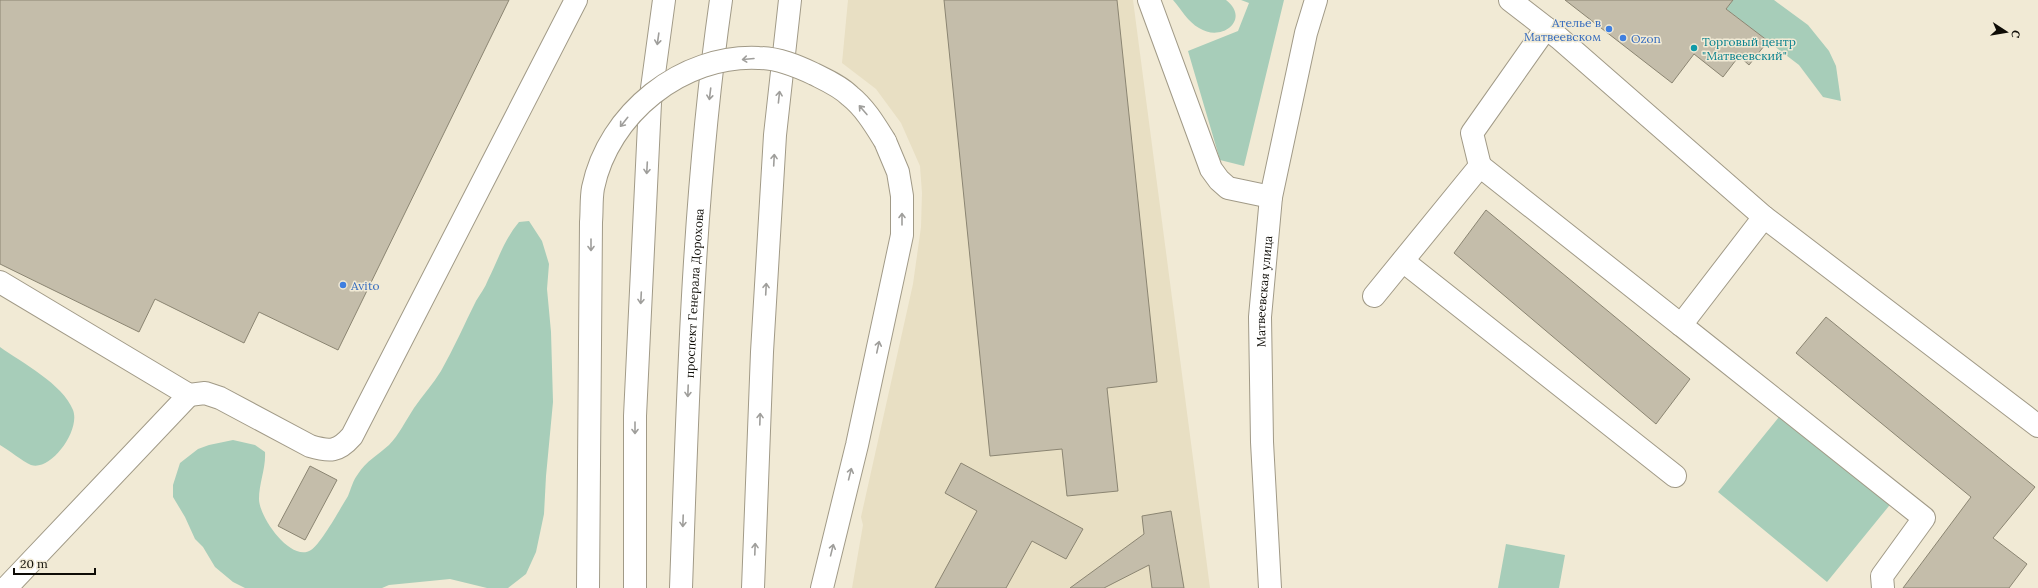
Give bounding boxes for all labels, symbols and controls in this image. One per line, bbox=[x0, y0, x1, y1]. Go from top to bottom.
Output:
north arrow bbox=[1986, 12, 2026, 52]
place label: Ателье в Матвеевском bbox=[1524, 15, 1601, 44]
marker: Ателье в Матвеевском bbox=[1604, 24, 1614, 34]
text: С bbox=[2008, 29, 2023, 40]
place label: Ozon bbox=[1631, 31, 1661, 46]
one-way arrow bbox=[655, 32, 662, 45]
marker: Ozon bbox=[1618, 33, 1628, 43]
place label: Торговый центр "Матвеевский" bbox=[1702, 34, 1796, 63]
marker: Торговый центр "Матвеевский" bbox=[1689, 43, 1699, 53]
one-way arrow bbox=[742, 55, 755, 62]
one-way arrow bbox=[706, 87, 714, 100]
one-way arrow bbox=[776, 91, 783, 104]
one-way arrow bbox=[858, 105, 867, 115]
one-way arrow bbox=[620, 117, 629, 128]
one-way arrow bbox=[770, 154, 777, 167]
one-way arrow bbox=[643, 161, 651, 174]
street label: проспект Генерала Дорохова bbox=[681, 208, 706, 378]
one-way arrow bbox=[898, 213, 906, 226]
street label: Матвеевская улица bbox=[1252, 235, 1275, 347]
one-way arrow bbox=[587, 238, 595, 251]
place label: Avito bbox=[350, 278, 380, 293]
marker: Avito bbox=[338, 280, 348, 290]
one-way arrow bbox=[762, 283, 769, 296]
one-way arrow bbox=[637, 291, 644, 304]
one-way arrow bbox=[875, 341, 883, 354]
one-way arrow bbox=[684, 385, 692, 398]
one-way arrow bbox=[756, 413, 763, 426]
one-way arrow bbox=[631, 421, 639, 434]
one-way arrow bbox=[846, 468, 854, 481]
one-way arrow bbox=[680, 514, 687, 527]
one-way arrow bbox=[751, 543, 759, 556]
one-way arrow bbox=[828, 544, 836, 557]
scale bar bbox=[14, 550, 95, 576]
text: 20 m bbox=[20, 556, 48, 571]

